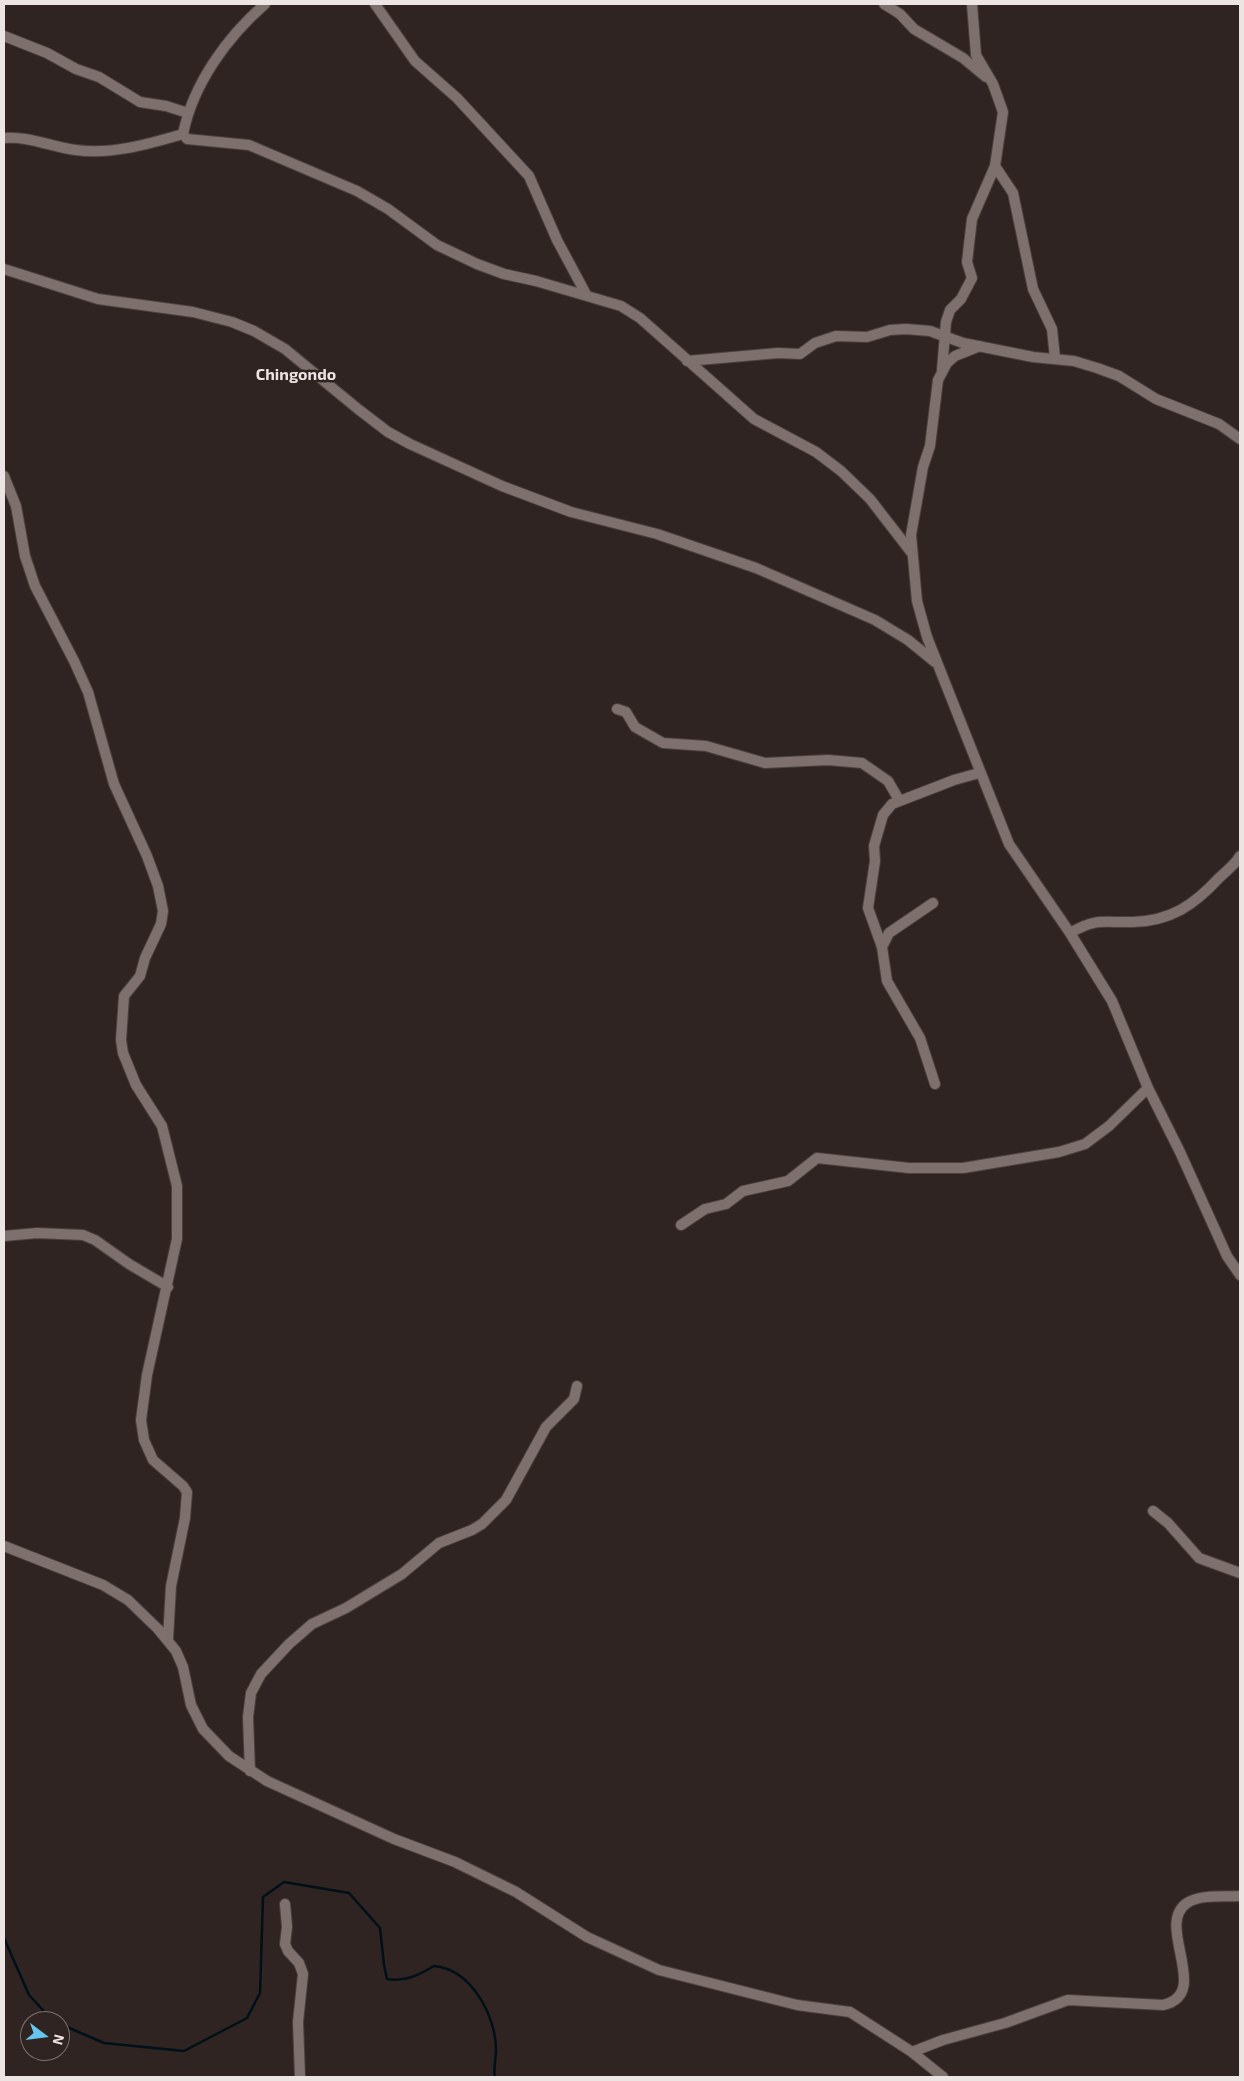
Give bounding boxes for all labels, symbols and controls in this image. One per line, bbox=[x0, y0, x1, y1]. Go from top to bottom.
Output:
district label: Chingondo bbox=[256, 365, 336, 385]
north arrow bbox=[20, 2011, 70, 2061]
text: N bbox=[49, 2033, 69, 2047]

